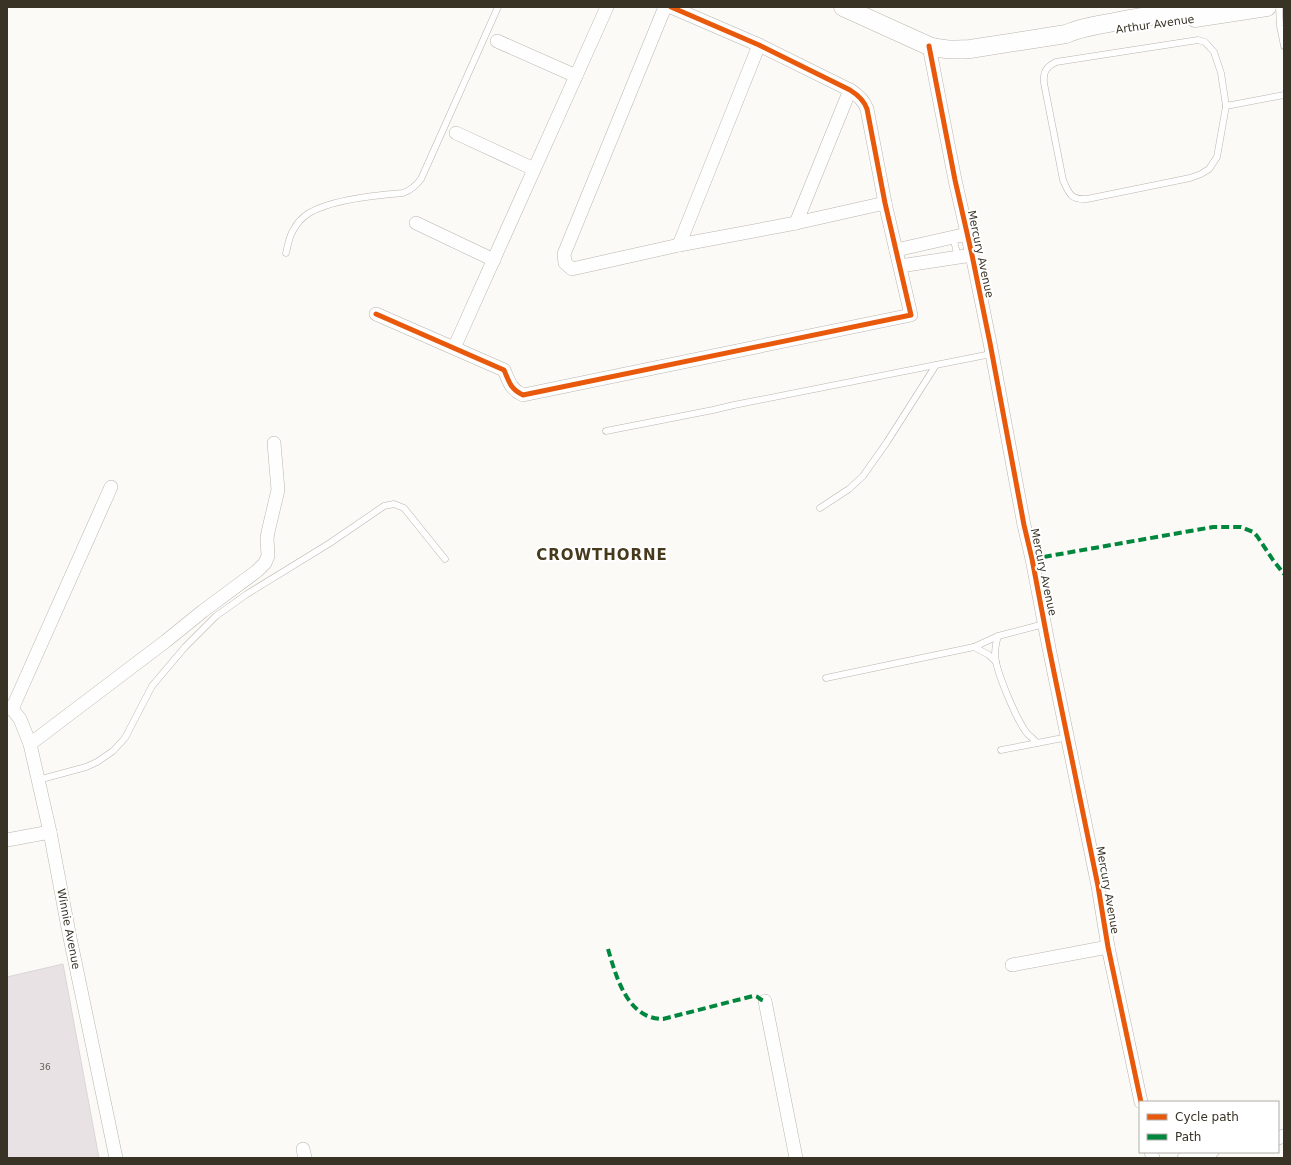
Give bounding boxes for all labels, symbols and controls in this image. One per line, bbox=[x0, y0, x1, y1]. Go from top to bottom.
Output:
street label: Arthur Avenue bbox=[1115, 13, 1195, 36]
street label: Mercury Avenue bbox=[965, 209, 996, 299]
street label: Mercury Avenue bbox=[1028, 527, 1059, 617]
district label: CROWTHORNE bbox=[536, 546, 668, 564]
street label: Mercury Avenue bbox=[1093, 845, 1122, 935]
street label: Winnie Avenue bbox=[54, 888, 83, 971]
house number: 36 bbox=[39, 1062, 51, 1072]
legend bbox=[1139, 1101, 1279, 1153]
text: Cycle path bbox=[1175, 1110, 1239, 1124]
text: Path bbox=[1175, 1130, 1201, 1144]

